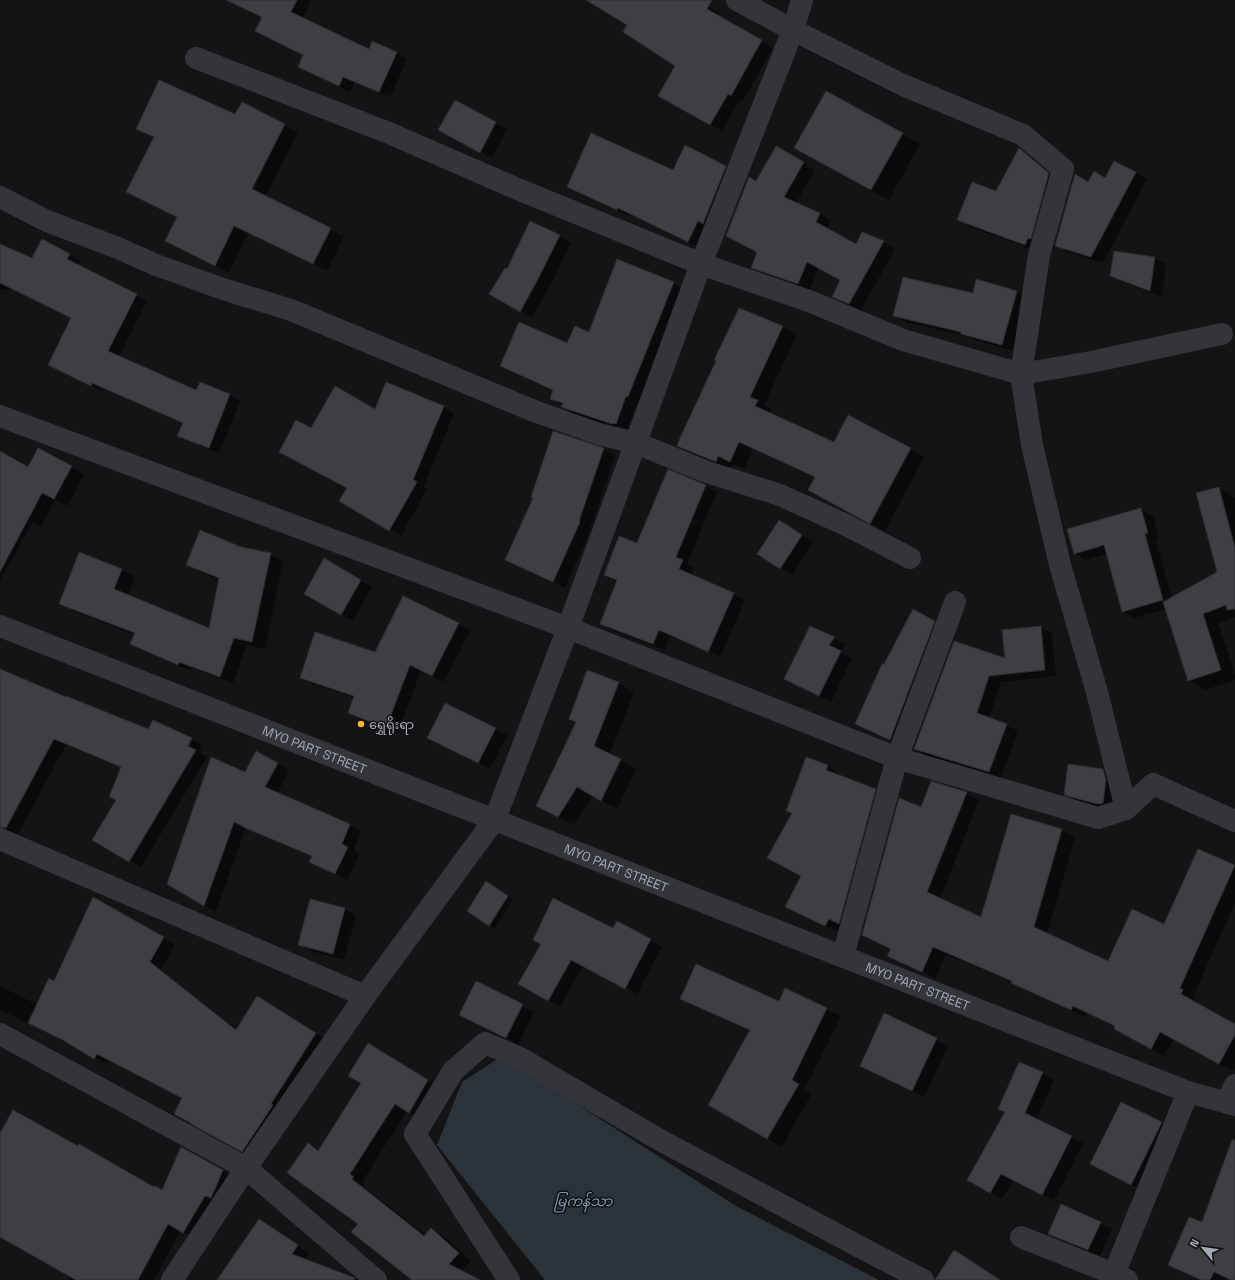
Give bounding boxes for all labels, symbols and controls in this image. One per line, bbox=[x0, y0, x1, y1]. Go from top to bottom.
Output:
place label: ရွှေရိုးရာ bbox=[369, 716, 414, 735]
marker: ရွှေရိုးရာ bbox=[356, 719, 366, 729]
street label: MYO PART STREET bbox=[260, 722, 369, 778]
street label: MYO PART STREET bbox=[561, 840, 671, 896]
street label: MYO PART STREET bbox=[863, 958, 973, 1015]
water label: မြကန်သာ bbox=[554, 1191, 613, 1213]
north arrow bbox=[1183, 1228, 1223, 1268]
text: N bbox=[1186, 1237, 1202, 1250]

